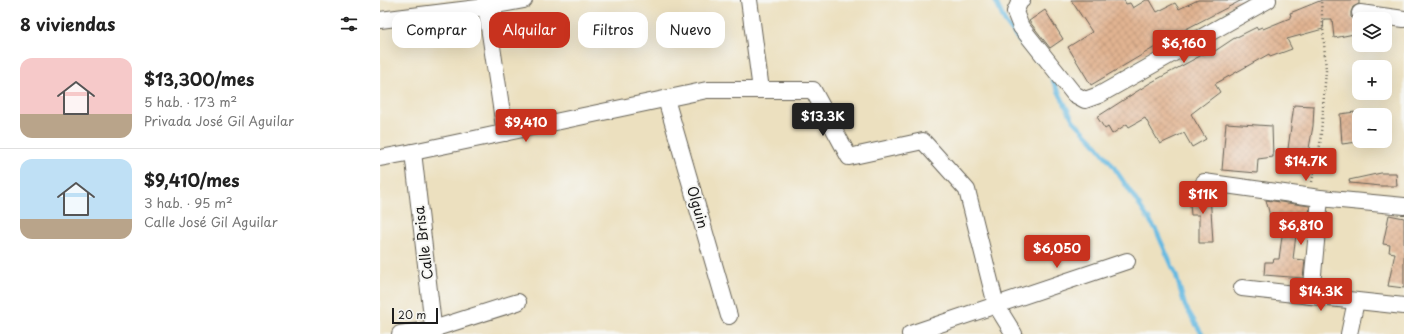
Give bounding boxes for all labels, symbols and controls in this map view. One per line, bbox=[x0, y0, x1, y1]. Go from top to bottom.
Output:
text: 8 viviendas bbox=[20, 11, 115, 37]
chip: Comprar bbox=[392, 12, 481, 48]
chip: Alquilar bbox=[489, 12, 570, 48]
chip: Filtros bbox=[578, 12, 648, 48]
chip: Nuevo bbox=[656, 12, 725, 48]
map controls bbox=[1352, 12, 1392, 148]
button: layers bbox=[1352, 12, 1392, 52]
icon: filters bbox=[338, 13, 360, 35]
pin: $6,160 bbox=[1151, 30, 1217, 64]
text: $6,160 bbox=[1162, 33, 1206, 52]
button: + bbox=[1352, 60, 1392, 100]
text: $13,300/mes bbox=[144, 66, 254, 92]
icon: home bbox=[52, 74, 100, 122]
text: 5 hab. · 173 m² bbox=[144, 92, 237, 111]
pin: $13.3K bbox=[790, 103, 856, 137]
text: $13.3K bbox=[801, 106, 845, 125]
button: − bbox=[1352, 108, 1392, 148]
pin: $9,410 bbox=[493, 109, 559, 143]
text: Privada José Gil Aguilar bbox=[144, 111, 294, 130]
text: $9,410 bbox=[505, 112, 547, 131]
pin: $14.7K bbox=[1273, 148, 1339, 182]
text: $14.7K bbox=[1284, 151, 1328, 170]
text: $9,410/mes bbox=[144, 167, 240, 193]
icon: home bbox=[52, 175, 100, 223]
pin: $11K bbox=[1179, 181, 1227, 215]
street label: Olguin bbox=[682, 183, 714, 231]
text: $11K bbox=[1188, 184, 1218, 203]
text: 3 hab. · 95 m² bbox=[144, 193, 233, 212]
street label: Calle Brisa bbox=[408, 205, 438, 281]
text: Calle José Gil Aguilar bbox=[144, 212, 278, 231]
pin: $6,810 bbox=[1268, 212, 1334, 246]
text: $6,810 bbox=[1279, 215, 1323, 234]
pin: $6,050 bbox=[1024, 235, 1090, 269]
text: $6,050 bbox=[1033, 238, 1081, 257]
pin: $14.3K bbox=[1288, 278, 1354, 312]
text: $14.3K bbox=[1299, 281, 1343, 300]
scale bar bbox=[392, 306, 438, 325]
text: 20 m bbox=[398, 306, 426, 323]

